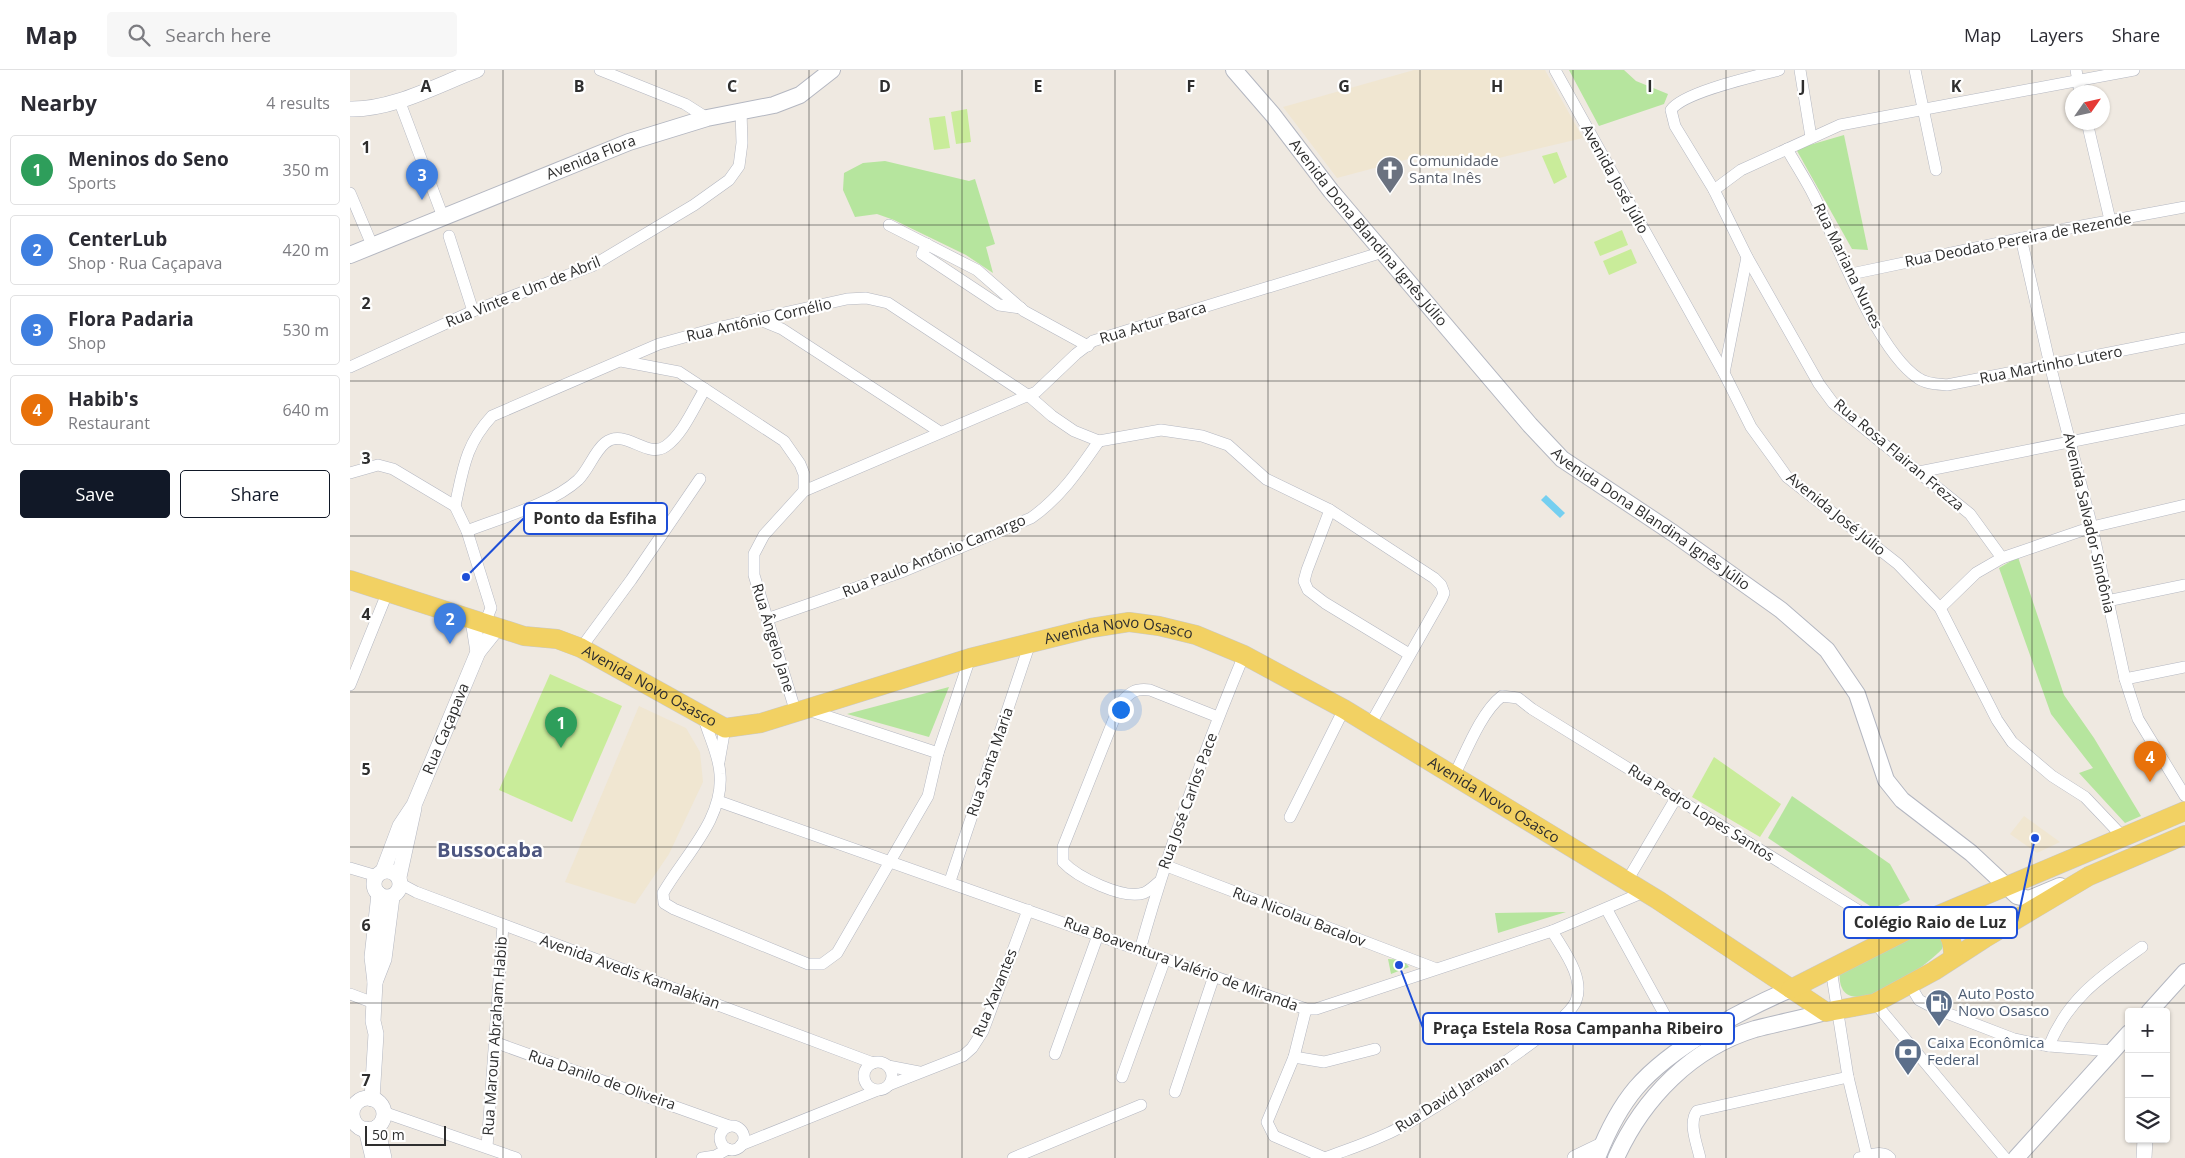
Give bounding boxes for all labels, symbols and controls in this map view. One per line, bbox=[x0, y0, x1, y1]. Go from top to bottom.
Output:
search box bbox=[107, 12, 457, 57]
text: Map bbox=[25, 18, 77, 51]
icon: search bbox=[125, 21, 153, 49]
text: Search here bbox=[165, 22, 271, 48]
text: Map bbox=[1964, 23, 2001, 47]
text: Layers bbox=[2029, 23, 2084, 47]
text: Share bbox=[2112, 23, 2160, 47]
text: A bbox=[420, 75, 432, 97]
text: B bbox=[574, 75, 584, 97]
text: C bbox=[727, 75, 737, 97]
text: D bbox=[879, 75, 891, 97]
text: E bbox=[1034, 75, 1043, 97]
text: F bbox=[1187, 75, 1195, 97]
text: G bbox=[1338, 75, 1350, 97]
text: H bbox=[1491, 75, 1503, 97]
text: I bbox=[1647, 75, 1653, 97]
text: J bbox=[1798, 75, 1806, 97]
text: K bbox=[1951, 75, 1962, 97]
north arrow bbox=[2065, 85, 2110, 130]
text: Nearby bbox=[20, 89, 97, 117]
text: 4 results bbox=[266, 92, 330, 114]
street label: Avenida José Júlio bbox=[1578, 120, 1654, 237]
street label: Avenida Flora bbox=[543, 130, 638, 184]
street label: Avenida Dona Blandina Ignês Júlio bbox=[1286, 134, 1453, 330]
text: 1 bbox=[361, 136, 371, 158]
text: Meninos do Seno bbox=[68, 146, 229, 172]
place label: Comunidade Santa Inês bbox=[1409, 150, 1499, 187]
church icon: Comunidade Santa Inês bbox=[1375, 155, 1405, 194]
text: 1 bbox=[32, 159, 42, 181]
text: 350 m bbox=[283, 159, 329, 181]
pin: 3 bbox=[406, 159, 438, 200]
text: Sports bbox=[68, 172, 116, 194]
street label: Rua Mariana Nunes bbox=[1810, 199, 1888, 332]
street label: Rua Deodato Pereira de Rezende bbox=[1903, 207, 2133, 271]
text: CenterLub bbox=[68, 226, 167, 252]
text: 2 bbox=[32, 239, 42, 261]
text: 420 m bbox=[283, 239, 329, 261]
street label: Rua Vinte e Um de Abril bbox=[442, 251, 603, 331]
text: Shop · Rua Caçapava bbox=[68, 252, 222, 274]
text: 2 bbox=[361, 292, 371, 314]
street label: Rua Antônio Cornélio bbox=[684, 293, 833, 345]
street label: Rua Artur Barca bbox=[1097, 296, 1208, 348]
text: Flora Padaria bbox=[68, 306, 194, 332]
text: 3 bbox=[32, 319, 42, 341]
text: 530 m bbox=[283, 319, 329, 341]
text: Shop bbox=[68, 332, 106, 354]
street label: Rua Martinho Lutero bbox=[1978, 340, 2124, 388]
text: Habib's bbox=[68, 386, 138, 412]
street label: Rua Rosa Flairan Frezza bbox=[1830, 394, 1969, 515]
text: 4 bbox=[32, 399, 42, 421]
text: 640 m bbox=[283, 399, 329, 421]
text: Restaurant bbox=[68, 412, 150, 434]
street label: Avenida Salvador Sindônia bbox=[2059, 430, 2121, 615]
street label: Avenida Dona Blandina Ignês Júlio bbox=[1547, 443, 1755, 594]
text: 3 bbox=[361, 447, 371, 469]
street label: Avenida José Júlio bbox=[1783, 467, 1890, 559]
button: Save bbox=[20, 470, 170, 518]
button: Share bbox=[180, 470, 330, 518]
callout: Ponto da Esfiha bbox=[524, 503, 667, 534]
text: Ponto da Esfiha bbox=[533, 507, 657, 529]
street label: Rua Paulo Antônio Camargo bbox=[839, 509, 1028, 601]
street label: Rua Ângelo Jane bbox=[748, 581, 800, 694]
text: 4 bbox=[361, 603, 371, 625]
pin: 2 bbox=[434, 603, 466, 644]
street label: Avenida Novo Osasco bbox=[1042, 611, 1195, 648]
street label: Avenida Novo Osasco bbox=[579, 640, 721, 731]
street label: Rua Caçapava bbox=[417, 680, 473, 777]
your location bbox=[1108, 697, 1134, 723]
street label: Rua Santa Maria bbox=[961, 704, 1017, 819]
pin: 1 bbox=[545, 707, 577, 748]
street label: Rua José Carlos Pace bbox=[1153, 730, 1221, 872]
pin: 4 bbox=[2134, 741, 2166, 782]
street label: Avenida Novo Osasco bbox=[1425, 751, 1564, 847]
text: 5 bbox=[361, 758, 371, 780]
street label: Rua Pedro Lopes Santos bbox=[1625, 759, 1779, 865]
district label: Bussocaba bbox=[437, 836, 543, 863]
street label: Rua Nicolau Bacalov bbox=[1230, 881, 1369, 951]
callout: Colégio Raio de Luz bbox=[1844, 907, 2017, 938]
street label: Rua Boaventura Valério de Miranda bbox=[1061, 911, 1301, 1015]
text: Colégio Raio de Luz bbox=[1854, 911, 2007, 933]
text: 6 bbox=[361, 914, 371, 936]
street label: Avenida Avedis Kamalakian bbox=[538, 929, 723, 1013]
street label: Rua Maroun Abraham Habib bbox=[477, 935, 511, 1136]
street label: Rua Xavantes bbox=[967, 945, 1021, 1040]
place label: Auto Posto Novo Osasco bbox=[1958, 983, 2049, 1020]
fuel station icon: Auto Posto Novo Osasco bbox=[1924, 988, 1954, 1027]
map controls bbox=[2125, 1008, 2170, 1143]
button: + bbox=[2125, 1008, 2170, 1053]
callout: Praça Estela Rosa Campanha Ribeiro bbox=[1423, 1013, 1734, 1044]
text: Praça Estela Rosa Campanha Ribeiro bbox=[1433, 1017, 1723, 1039]
place label: Caixa Econômica Federal bbox=[1927, 1032, 2045, 1069]
bank icon: Caixa Econômica Federal bbox=[1893, 1037, 1923, 1076]
street label: Rua Danilo de Oliveira bbox=[526, 1044, 679, 1114]
street label: Rua David Jarawan bbox=[1391, 1050, 1512, 1136]
button: − bbox=[2125, 1053, 2170, 1098]
text: 7 bbox=[361, 1069, 371, 1091]
button: layers bbox=[2125, 1098, 2170, 1143]
scale bar bbox=[365, 1123, 446, 1146]
text: 50 m bbox=[372, 1125, 405, 1144]

